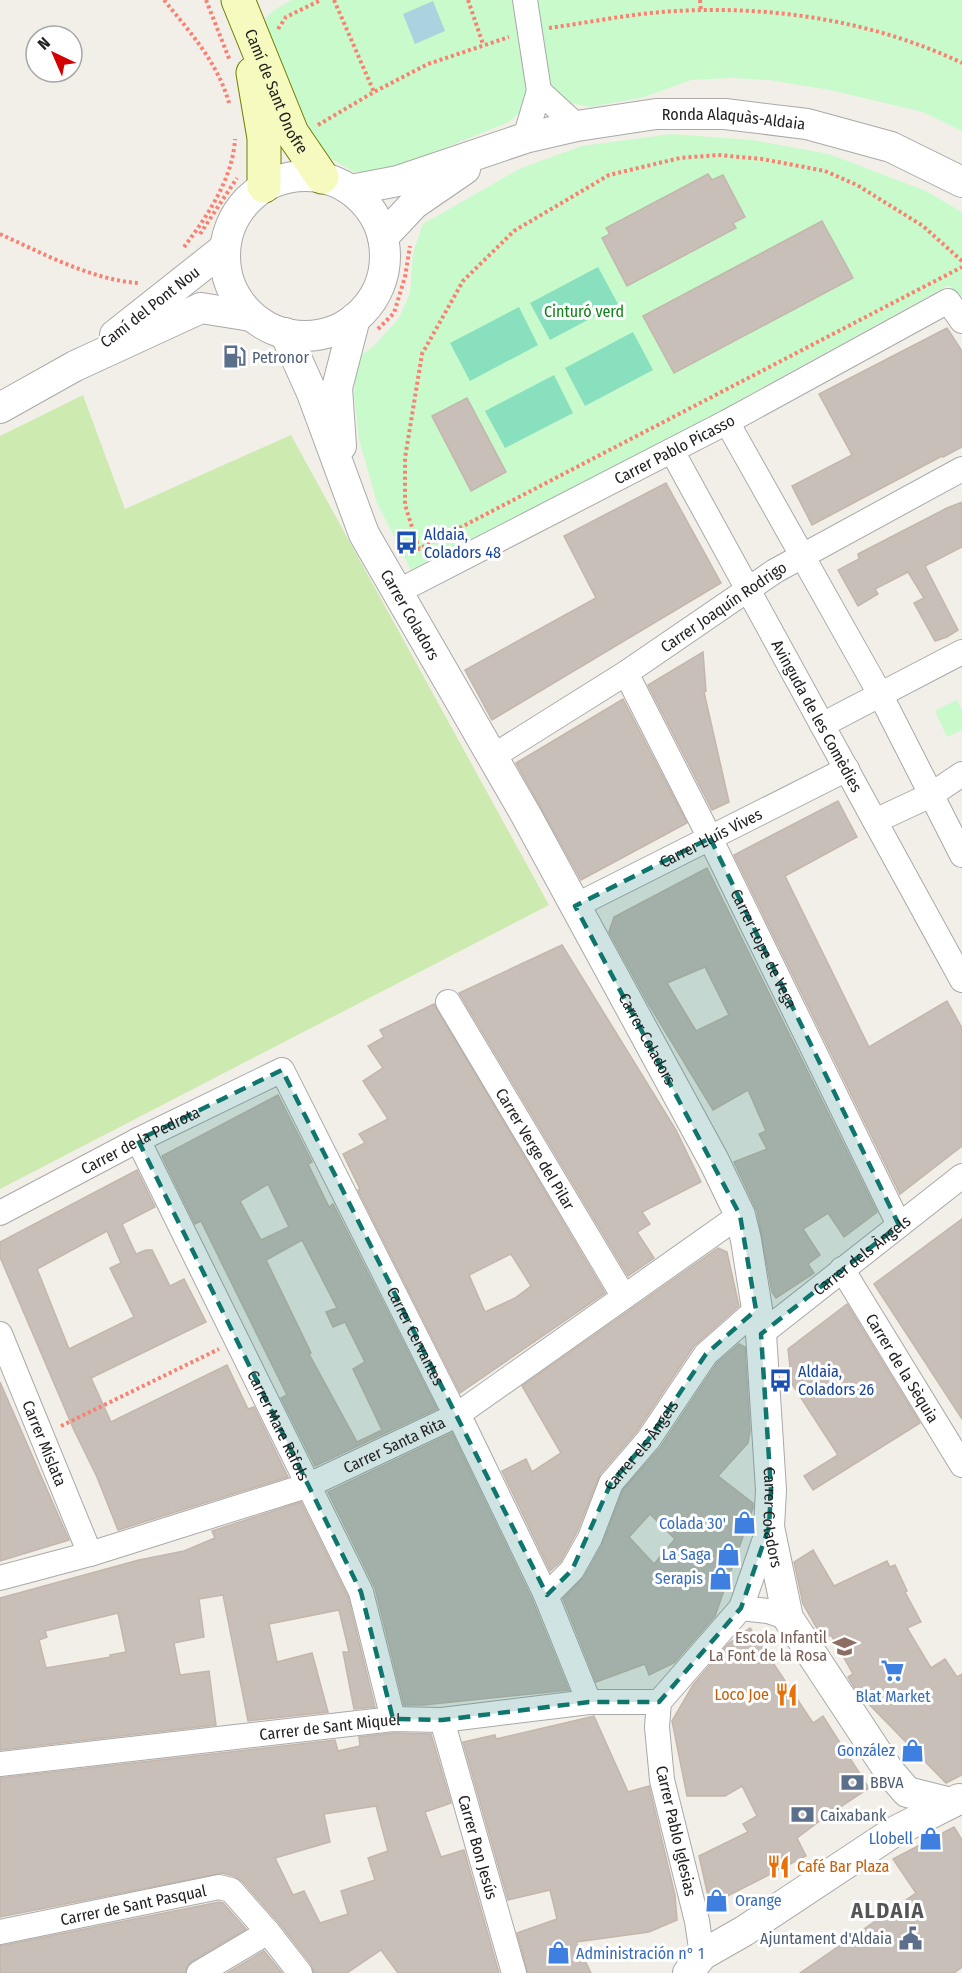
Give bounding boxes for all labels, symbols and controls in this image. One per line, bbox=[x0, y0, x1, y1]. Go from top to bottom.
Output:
north arrow bbox=[24, 24, 84, 84]
street label: Camí de Sant Onofre bbox=[241, 26, 313, 157]
text: N bbox=[34, 33, 54, 54]
street label: Ronda Alaquàs-Aldaia bbox=[662, 105, 806, 133]
street label: Camí del Pont Nou bbox=[97, 262, 203, 352]
park label: Cinturó verd bbox=[544, 302, 624, 321]
fuel station icon: Petronor bbox=[221, 344, 247, 370]
place label: Petronor bbox=[252, 348, 309, 367]
street label: Carrer Pablo Picasso bbox=[611, 410, 738, 488]
place label: Aldaia, Coladors 48 bbox=[424, 525, 501, 562]
bus stop icon: Aldaia, Coladors 48 bbox=[393, 530, 419, 556]
street label: Carrer Joaquín Rodrigo bbox=[657, 557, 790, 656]
street label: Carrer Coladors bbox=[377, 566, 444, 663]
street label: Avinguda de les Comèdies bbox=[768, 636, 867, 795]
street label: Carrer Lluís Vives bbox=[656, 804, 765, 871]
street label: Carrer Lope de Vega bbox=[727, 886, 801, 1011]
street label: Carrer Coladors bbox=[615, 990, 680, 1088]
street label: Carrer Verge del Pilar bbox=[492, 1085, 579, 1213]
street label: Carrer de la Pedrota bbox=[77, 1102, 203, 1178]
street label: Carrer dels Àngels bbox=[809, 1211, 914, 1299]
street label: Carrer Cervantes bbox=[383, 1283, 449, 1389]
street label: Carrer de la Sèquia bbox=[862, 1310, 943, 1426]
place label: Aldaia, Coladors 26 bbox=[798, 1362, 874, 1399]
street label: Carrer Mare Ràfols bbox=[244, 1367, 314, 1484]
bus stop icon: Aldaia, Coladors 26 bbox=[767, 1367, 793, 1393]
street label: Carrer els Àngels bbox=[600, 1396, 682, 1492]
street label: Carrer Mislata bbox=[19, 1397, 71, 1489]
street label: Carrer Santa Rita bbox=[340, 1412, 448, 1477]
street label: Carrer Coladors bbox=[760, 1466, 787, 1569]
shop icon: Colada 30' bbox=[731, 1510, 757, 1536]
place label: Colada 30' bbox=[659, 1514, 726, 1533]
shop icon: La Saga bbox=[716, 1541, 742, 1567]
place label: La Saga bbox=[662, 1545, 711, 1564]
shop icon: Serapis bbox=[708, 1565, 734, 1591]
place label: Serapis bbox=[655, 1569, 703, 1588]
place label: Escola Infantil La Font de la Rosa bbox=[709, 1628, 827, 1665]
school or university icon: Escola Infantil La Font de la Rosa bbox=[832, 1633, 858, 1659]
supermarket icon: Blat Market bbox=[880, 1658, 906, 1684]
restaurant icon: Loco Joe bbox=[774, 1681, 800, 1707]
place label: Loco Joe bbox=[714, 1685, 769, 1704]
place label: Blat Market bbox=[856, 1687, 931, 1706]
street label: Carrer de Sant Miquel bbox=[258, 1709, 401, 1744]
shop icon: González bbox=[900, 1737, 926, 1763]
place label: González bbox=[837, 1741, 895, 1760]
street label: Carrer Pablo Iglesias bbox=[652, 1764, 700, 1898]
bank icon: BBVA bbox=[839, 1769, 865, 1795]
place label: BBVA bbox=[870, 1773, 904, 1792]
street label: Carrer Bon Jesús bbox=[454, 1793, 502, 1901]
bank icon: Caixabank bbox=[789, 1802, 815, 1828]
place label: Caixabank bbox=[820, 1806, 887, 1825]
shop icon: Llobell bbox=[918, 1825, 944, 1851]
place label: Llobell bbox=[869, 1829, 913, 1848]
restaurant icon: Café Bar Plaza bbox=[766, 1853, 792, 1879]
place label: Café Bar Plaza bbox=[797, 1857, 889, 1876]
street label: Carrer de Sant Pasqual bbox=[59, 1880, 208, 1929]
shop icon: Orange bbox=[704, 1887, 730, 1913]
place label: Orange bbox=[735, 1891, 782, 1910]
district label: ALDAIA bbox=[850, 1897, 925, 1924]
public building icon: Ajuntament d'Aldaia bbox=[897, 1925, 923, 1951]
place label: Ajuntament d'Aldaia bbox=[760, 1929, 892, 1948]
shop icon: Administración n° 1 bbox=[545, 1940, 571, 1966]
place label: Administración n° 1 bbox=[576, 1944, 704, 1963]

